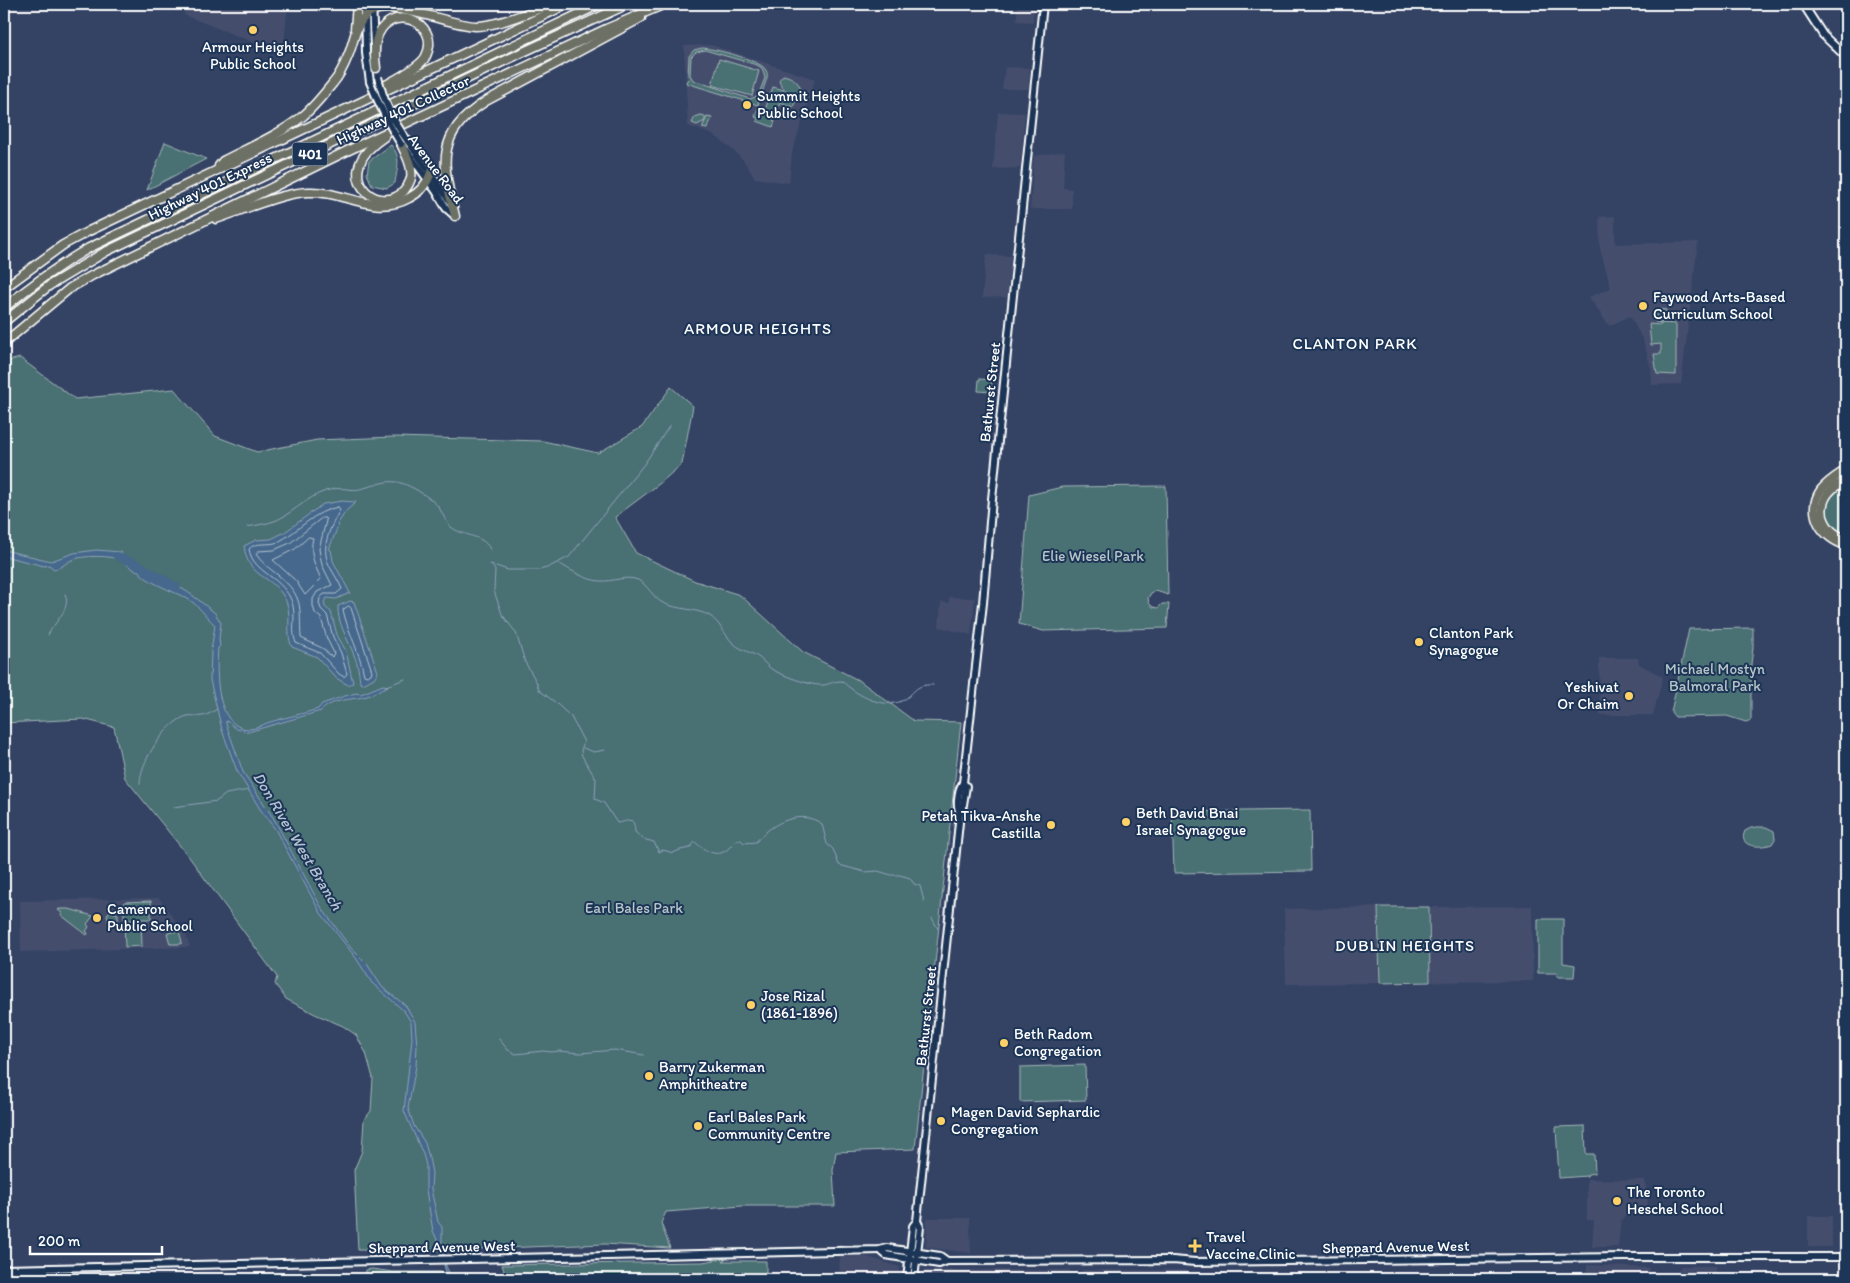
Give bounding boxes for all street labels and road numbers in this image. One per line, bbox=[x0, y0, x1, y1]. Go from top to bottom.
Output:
street label: Highway 401 Collector bbox=[333, 71, 473, 149]
street label: Avenue Road bbox=[404, 131, 468, 208]
road number: 401 bbox=[292, 142, 328, 166]
street label: Highway 401 Express bbox=[145, 148, 275, 224]
street label: Bathurst Street bbox=[976, 341, 1004, 443]
street label: Bathurst Street bbox=[912, 965, 940, 1067]
street label: Sheppard Avenue West bbox=[368, 1237, 516, 1257]
street label: Sheppard Avenue West bbox=[1322, 1237, 1470, 1257]

